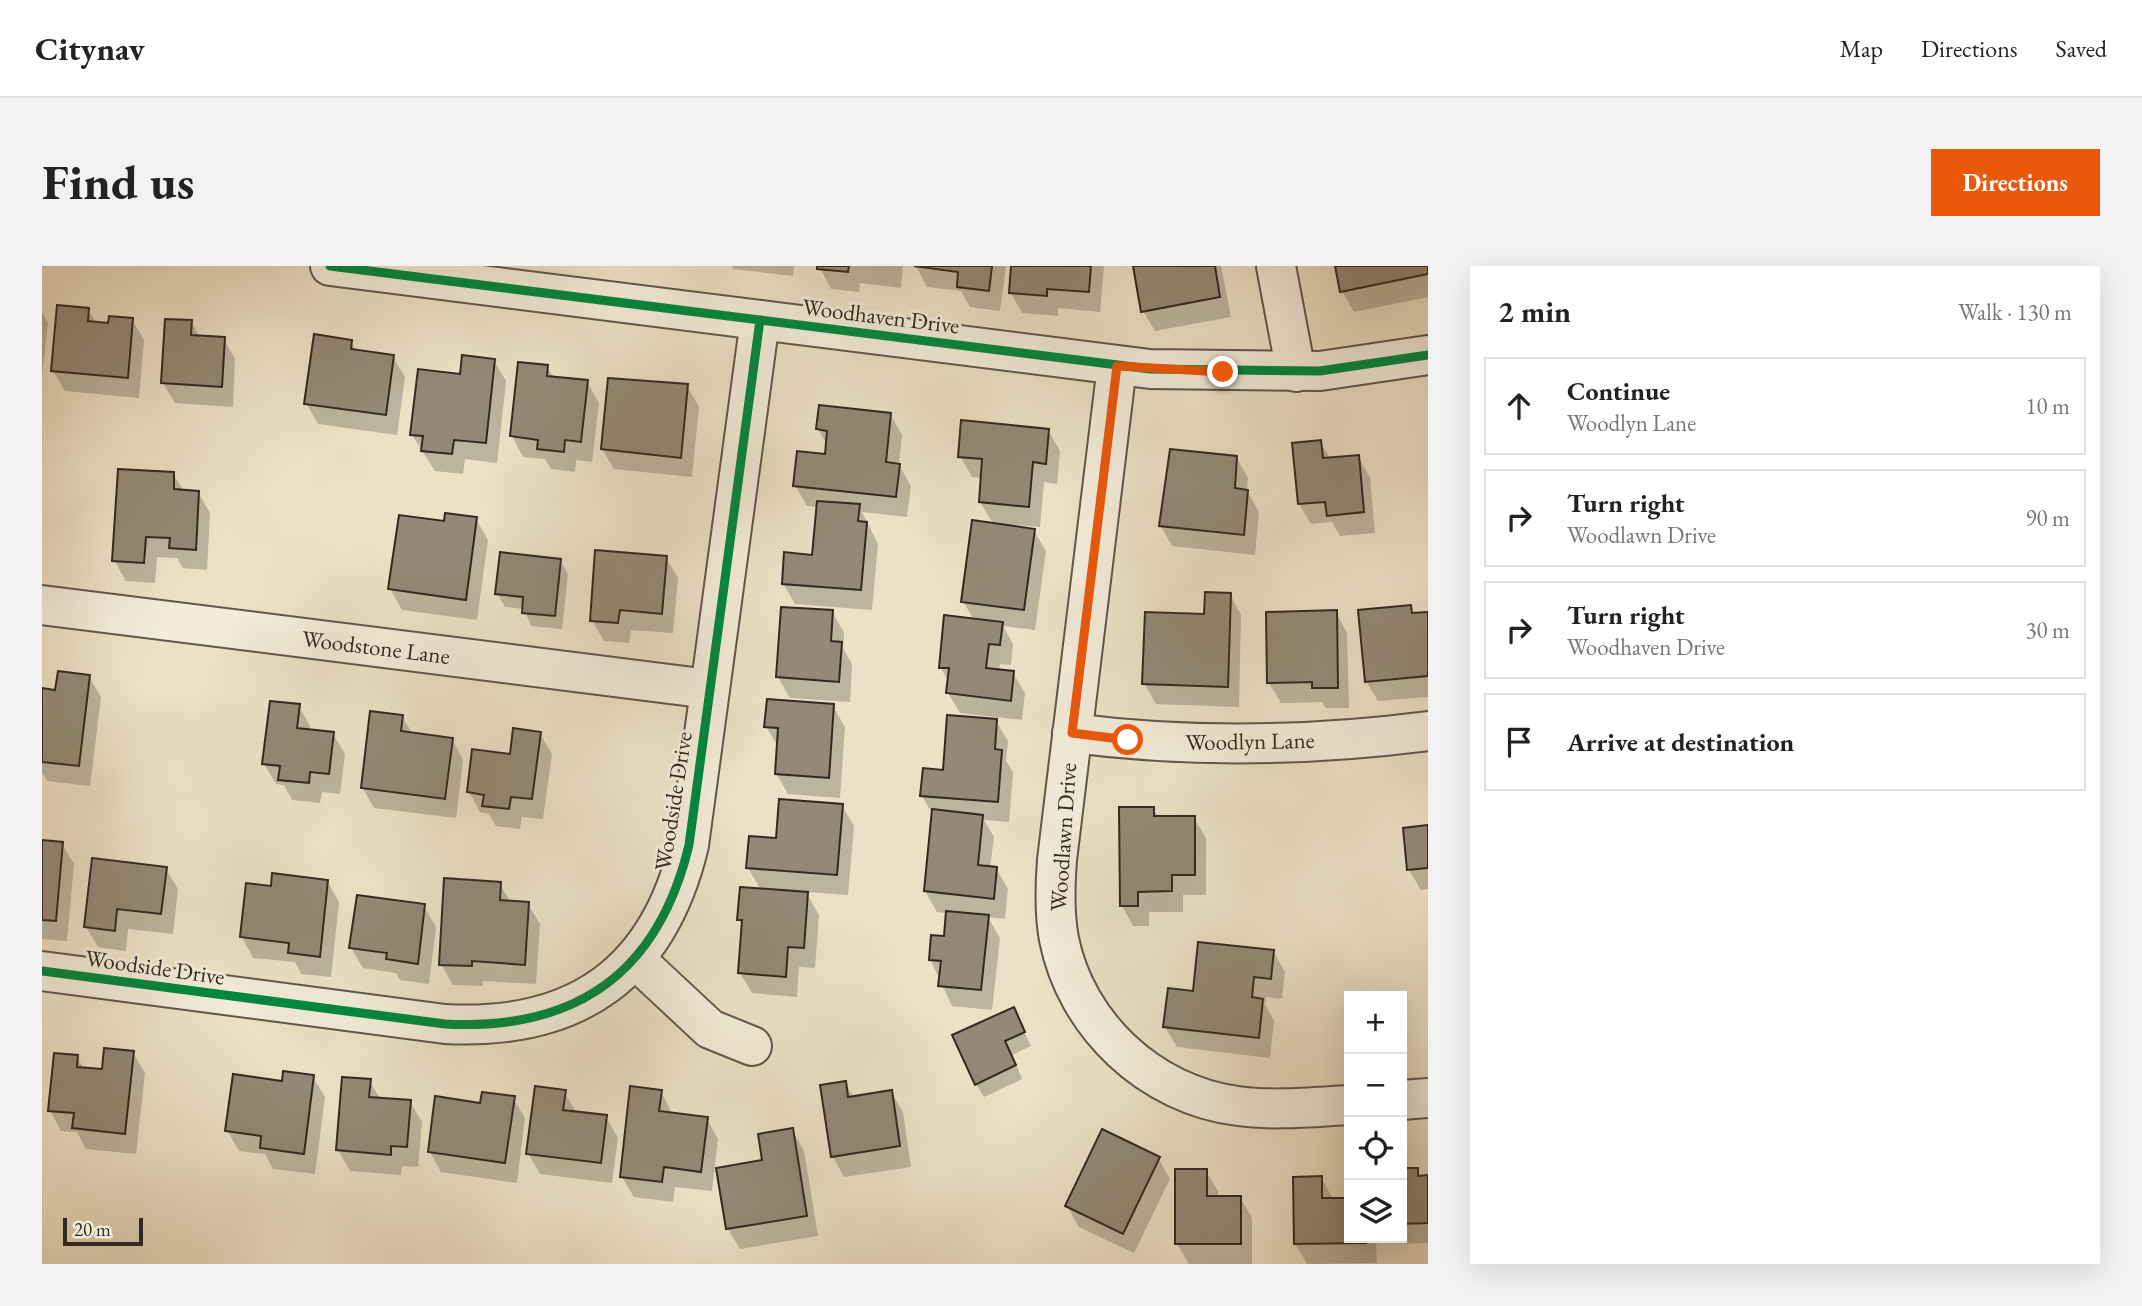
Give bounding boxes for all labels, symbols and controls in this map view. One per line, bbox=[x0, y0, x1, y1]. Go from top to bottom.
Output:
text: Citynav bbox=[35, 27, 145, 70]
text: Map bbox=[1840, 33, 1883, 64]
text: Directions bbox=[1921, 33, 2018, 64]
text: Saved bbox=[2056, 33, 2107, 64]
button: Directions bbox=[1931, 149, 2100, 216]
text: Find us bbox=[42, 150, 194, 214]
street label: Woodhaven Drive bbox=[801, 291, 961, 341]
text: 2 min bbox=[1498, 292, 1571, 331]
text: Walk · 130 m bbox=[1958, 297, 2072, 327]
route end bbox=[1207, 356, 1238, 387]
text: Continue bbox=[1567, 374, 1670, 408]
icon: ahead bbox=[1500, 387, 1538, 425]
text: 10 m bbox=[2025, 391, 2070, 421]
text: Woodlyn Lane bbox=[1567, 408, 1696, 438]
text: Turn right bbox=[1567, 486, 1685, 520]
icon: right bbox=[1500, 499, 1538, 537]
text: 90 m bbox=[2025, 503, 2070, 533]
text: Woodlawn Drive bbox=[1567, 520, 1716, 550]
text: Turn right bbox=[1567, 598, 1685, 632]
icon: right bbox=[1500, 611, 1538, 649]
text: 30 m bbox=[2025, 615, 2070, 645]
street label: Woodstone Lane bbox=[300, 623, 452, 671]
text: Woodhaven Drive bbox=[1567, 632, 1725, 662]
icon: arrive bbox=[1500, 723, 1538, 761]
route start bbox=[1112, 724, 1143, 755]
street label: Woodlyn Lane bbox=[1185, 725, 1315, 757]
text: Arrive at destination bbox=[1567, 725, 1794, 759]
street label: Woodside Drive bbox=[647, 729, 699, 873]
street label: Woodlawn Drive bbox=[1043, 762, 1083, 912]
street label: Woodside Drive bbox=[83, 942, 227, 992]
map controls bbox=[1344, 991, 1407, 1243]
button: + bbox=[1344, 991, 1407, 1054]
button: − bbox=[1344, 1054, 1407, 1117]
button: locate bbox=[1344, 1117, 1407, 1180]
button: layers bbox=[1344, 1180, 1407, 1243]
scale bar bbox=[63, 1215, 144, 1247]
text: 20 m bbox=[74, 1217, 111, 1242]

